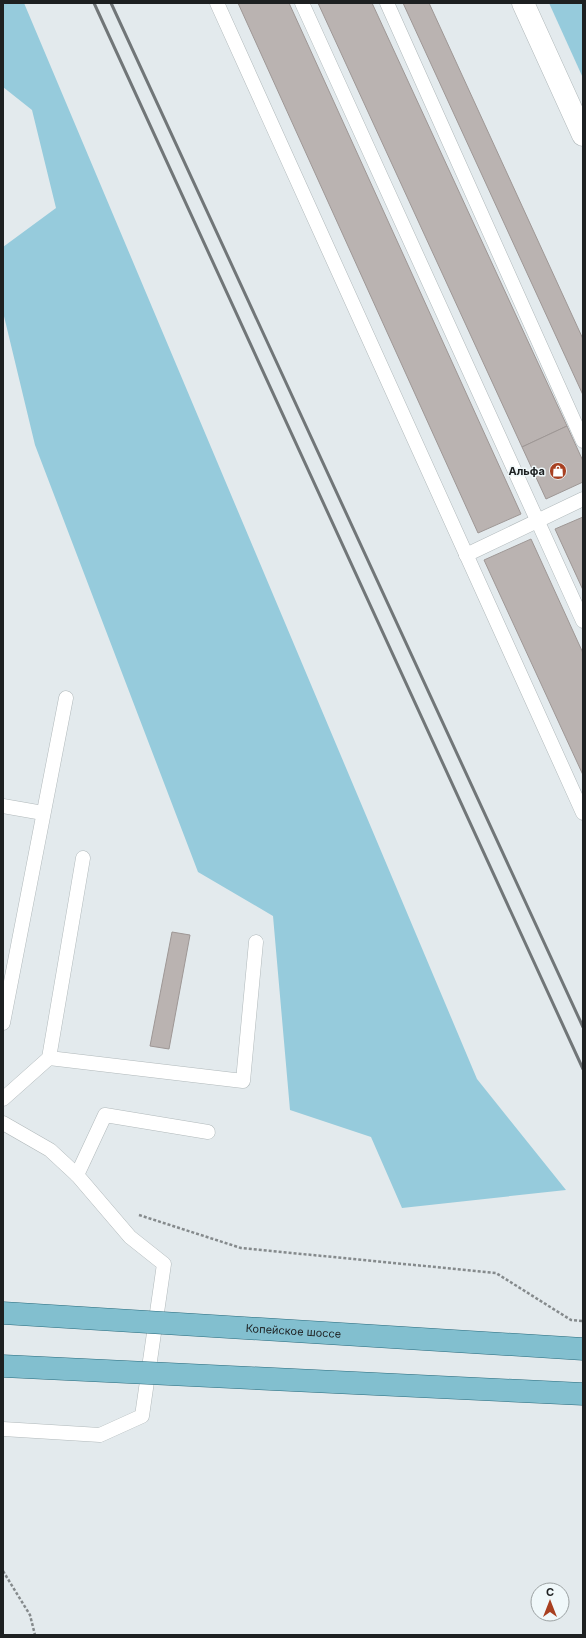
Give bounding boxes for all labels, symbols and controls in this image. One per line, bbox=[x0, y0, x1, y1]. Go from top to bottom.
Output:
shop icon: Альфа bbox=[548, 461, 568, 481]
place label: Альфа bbox=[509, 464, 545, 478]
street label: Копейское шоссе bbox=[245, 1321, 342, 1341]
north arrow bbox=[530, 1582, 570, 1622]
text: С bbox=[546, 1585, 554, 1599]

